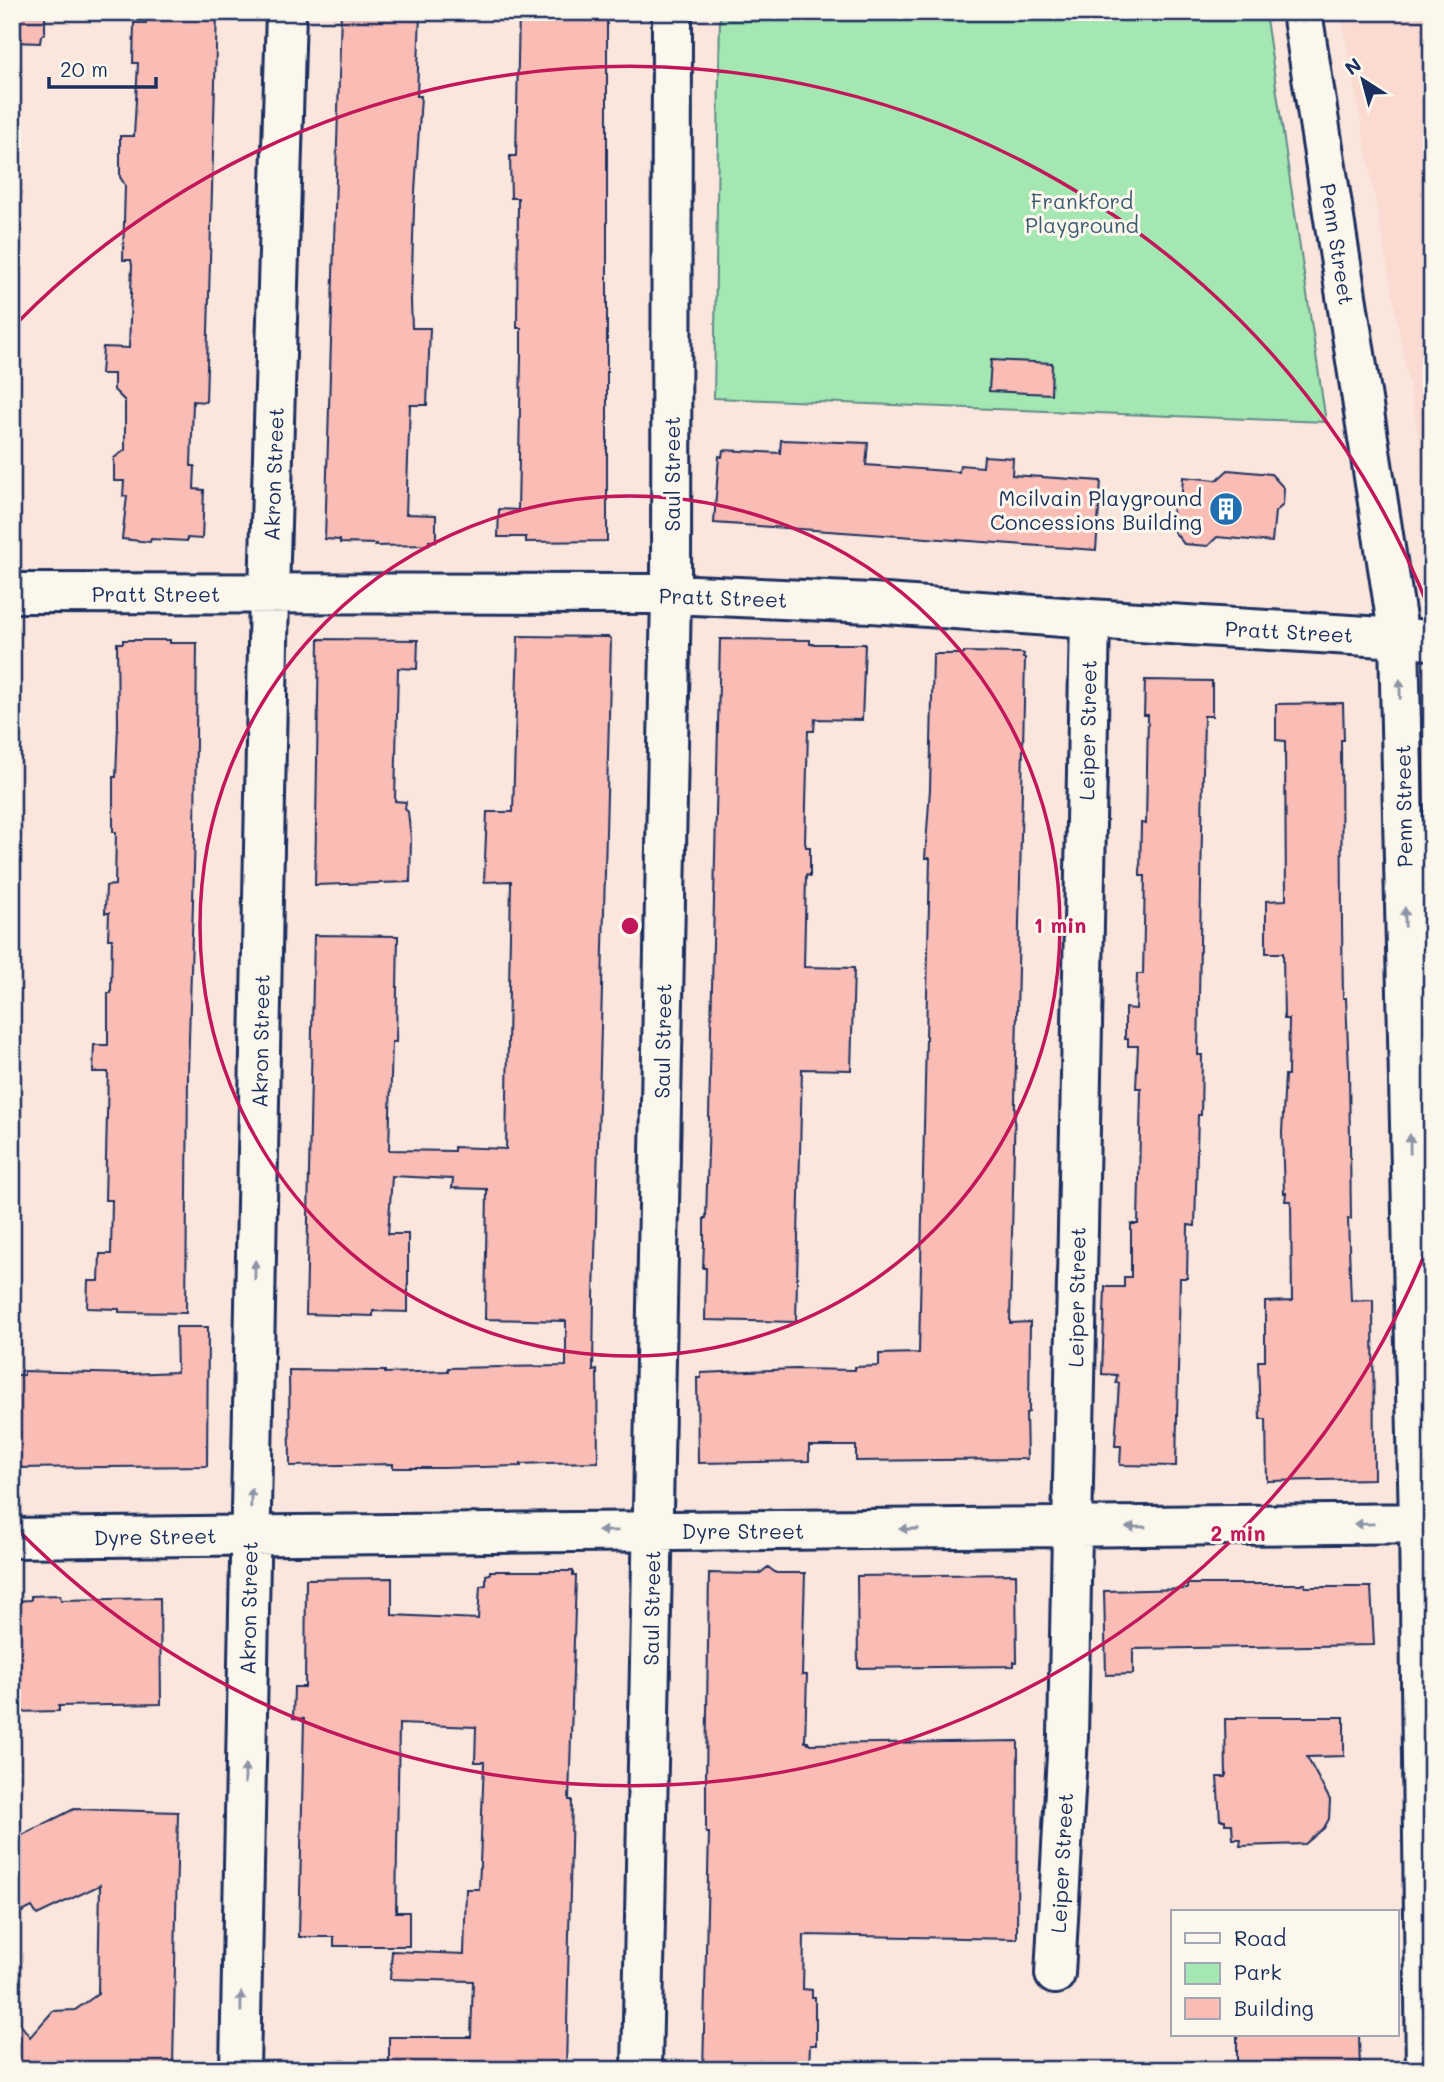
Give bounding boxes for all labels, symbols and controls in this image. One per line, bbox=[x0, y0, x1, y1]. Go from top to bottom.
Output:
scale bar bbox=[49, 46, 156, 90]
north arrow bbox=[1328, 46, 1398, 116]
text: N bbox=[1340, 51, 1366, 80]
text: 20 m bbox=[60, 55, 108, 82]
street label: Penn Street bbox=[1315, 181, 1361, 307]
park label: Frankford Playground bbox=[1025, 187, 1139, 238]
street label: Akron Street bbox=[257, 407, 289, 541]
street label: Saul Street bbox=[658, 416, 685, 532]
place label: Mcilvain Playground Concessions Building bbox=[990, 484, 1202, 535]
building icon: Mcilvain Playground Concessions Building bbox=[1207, 490, 1245, 528]
street label: Pratt Street bbox=[92, 580, 220, 607]
street label: Pratt Street bbox=[658, 581, 788, 613]
street label: Pratt Street bbox=[1224, 614, 1354, 648]
street label: Leiper Street bbox=[1072, 660, 1102, 800]
one-way arrow bbox=[1394, 678, 1406, 700]
street label: Penn Street bbox=[1388, 744, 1418, 868]
one-way arrow bbox=[1400, 905, 1411, 927]
text: 1 min bbox=[1034, 911, 1086, 938]
centre of rings bbox=[618, 914, 642, 938]
street label: Akron Street bbox=[245, 974, 275, 1108]
street label: Saul Street bbox=[647, 983, 677, 1099]
one-way arrow bbox=[1405, 1133, 1416, 1155]
street label: Leiper Street bbox=[1061, 1227, 1091, 1367]
one-way arrow bbox=[249, 1259, 261, 1281]
one-way arrow bbox=[245, 1486, 256, 1508]
street label: Dyre Street bbox=[682, 1517, 804, 1544]
one-way arrow bbox=[1352, 1518, 1374, 1530]
text: 2 min bbox=[1210, 1519, 1266, 1546]
street label: Dyre Street bbox=[94, 1521, 216, 1551]
one-way arrow bbox=[1125, 1521, 1147, 1533]
one-way arrow bbox=[897, 1523, 919, 1535]
one-way arrow bbox=[596, 1525, 618, 1537]
street label: Akron Street bbox=[233, 1541, 263, 1675]
street label: Saul Street bbox=[636, 1550, 666, 1666]
one-way arrow bbox=[240, 1763, 251, 1785]
street label: Leiper Street bbox=[1044, 1792, 1078, 1934]
legend bbox=[1171, 1910, 1398, 2036]
text: Road bbox=[1234, 1924, 1286, 1951]
text: Park bbox=[1234, 1958, 1282, 1985]
one-way arrow bbox=[236, 1990, 247, 2012]
text: Building bbox=[1234, 1994, 1314, 2021]

